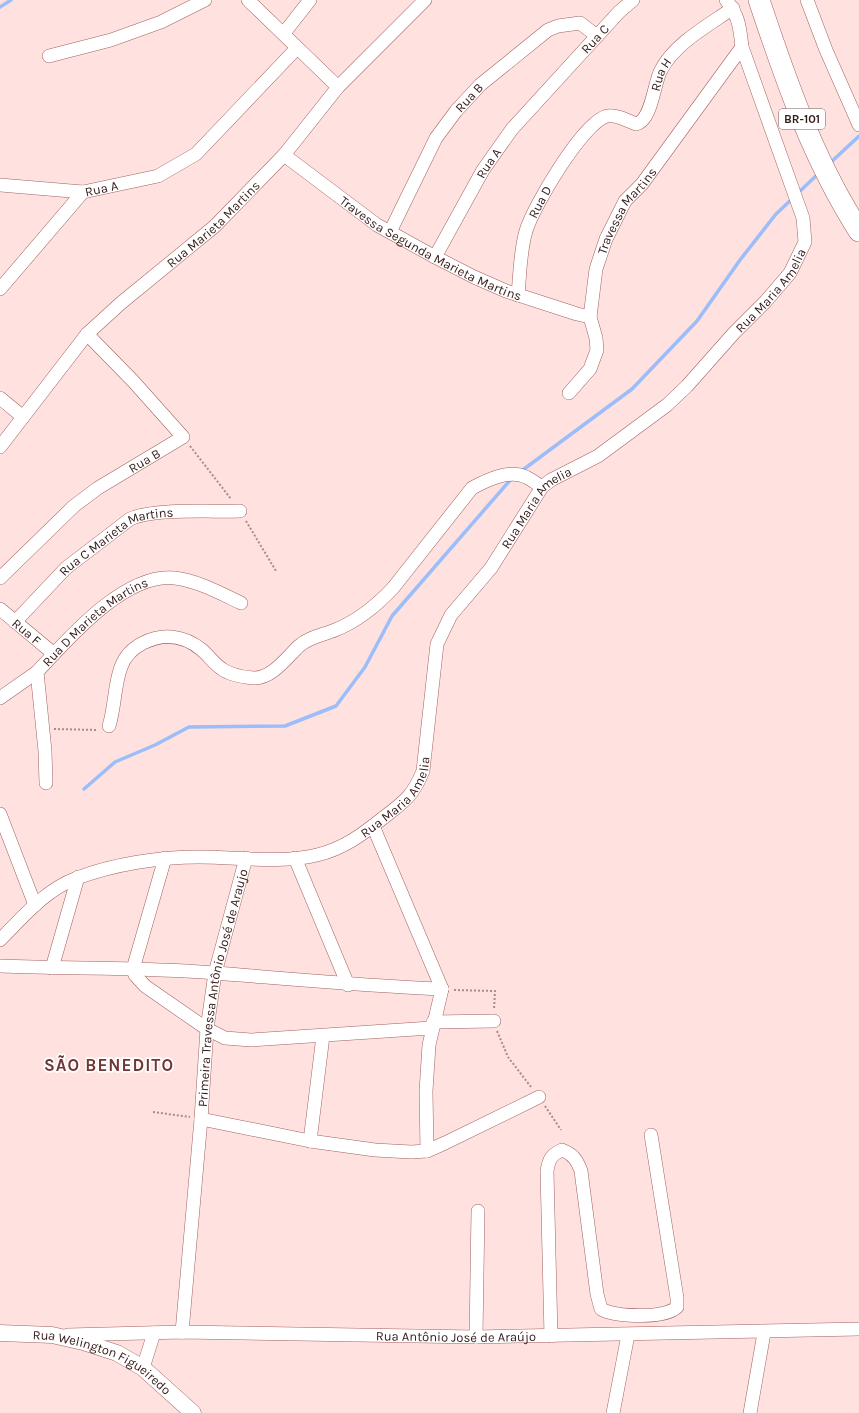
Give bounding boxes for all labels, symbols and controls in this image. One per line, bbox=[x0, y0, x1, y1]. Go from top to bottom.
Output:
street label: Rua C bbox=[578, 21, 612, 57]
street label: Rua H bbox=[648, 55, 674, 93]
street label: Rua B bbox=[452, 80, 486, 115]
road number: BR-101 bbox=[779, 109, 825, 129]
street label: Rua A bbox=[473, 145, 505, 181]
street label: Travessa Martins bbox=[594, 164, 660, 256]
street label: Rua A bbox=[83, 178, 120, 199]
street label: Rua Marieta Martins bbox=[164, 178, 263, 271]
street label: Rua D bbox=[525, 183, 555, 221]
street label: Travessa Segunda Marieta Martins bbox=[337, 193, 524, 304]
street label: Rua Maria Amelia bbox=[732, 246, 809, 335]
street label: Rua B bbox=[126, 446, 163, 476]
street label: Rua Maria Amelia bbox=[498, 464, 574, 551]
street label: Rua C Marieta Martins bbox=[56, 505, 174, 579]
street label: Rua D Marieta Martins bbox=[39, 575, 150, 669]
street label: Rua F bbox=[9, 615, 44, 648]
street label: Rua Maria Amelia bbox=[357, 756, 433, 841]
street label: Primeira Travessa Antônio José de Araujo bbox=[195, 867, 251, 1108]
district label: SÃO BENEDITO bbox=[44, 1055, 174, 1075]
street label: Rua Welington Figueiredo bbox=[32, 1327, 174, 1398]
street label: Rua Antônio José de Araújo bbox=[376, 1328, 536, 1345]

